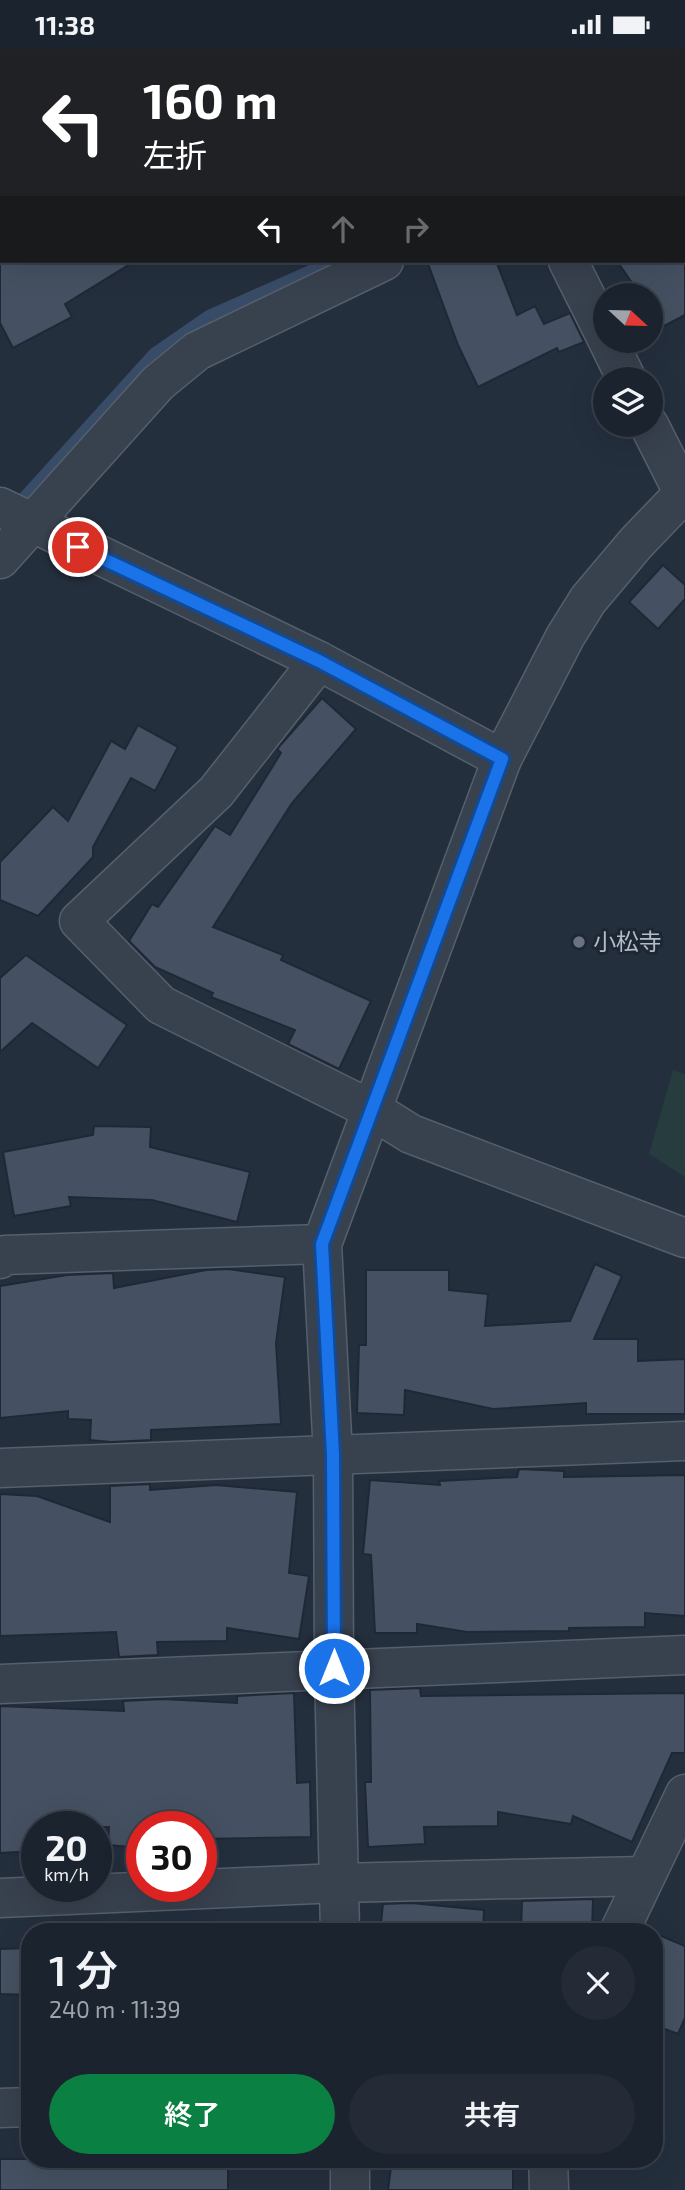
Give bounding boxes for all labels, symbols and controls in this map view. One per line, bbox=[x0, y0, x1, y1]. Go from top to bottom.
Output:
text: 11:38 bbox=[35, 9, 95, 40]
text: 160 m bbox=[143, 70, 278, 129]
icon: left bbox=[28, 77, 119, 168]
text: 左折 bbox=[143, 135, 207, 173]
icon: left bbox=[251, 210, 289, 248]
icon: ahead bbox=[324, 210, 362, 248]
icon: right bbox=[397, 210, 435, 248]
north arrow bbox=[593, 283, 663, 353]
map controls bbox=[593, 283, 663, 437]
button: layers bbox=[593, 367, 663, 437]
pin bbox=[48, 517, 108, 577]
icon: arrive bbox=[59, 528, 97, 566]
place label: 小松寺 bbox=[593, 927, 662, 955]
marker: 小松寺 bbox=[571, 934, 587, 950]
position arrow bbox=[297, 1631, 371, 1705]
speed limit sign: 30 bbox=[126, 1811, 217, 1902]
text: 20 bbox=[45, 1826, 88, 1868]
text: km/h bbox=[44, 1863, 89, 1885]
text: 1 分 bbox=[49, 1944, 118, 1994]
button: close bbox=[561, 1946, 635, 2020]
text: 240 m · 11:39 bbox=[49, 1995, 181, 2023]
button: 終了 bbox=[49, 2074, 335, 2154]
button: 共有 bbox=[349, 2074, 635, 2154]

